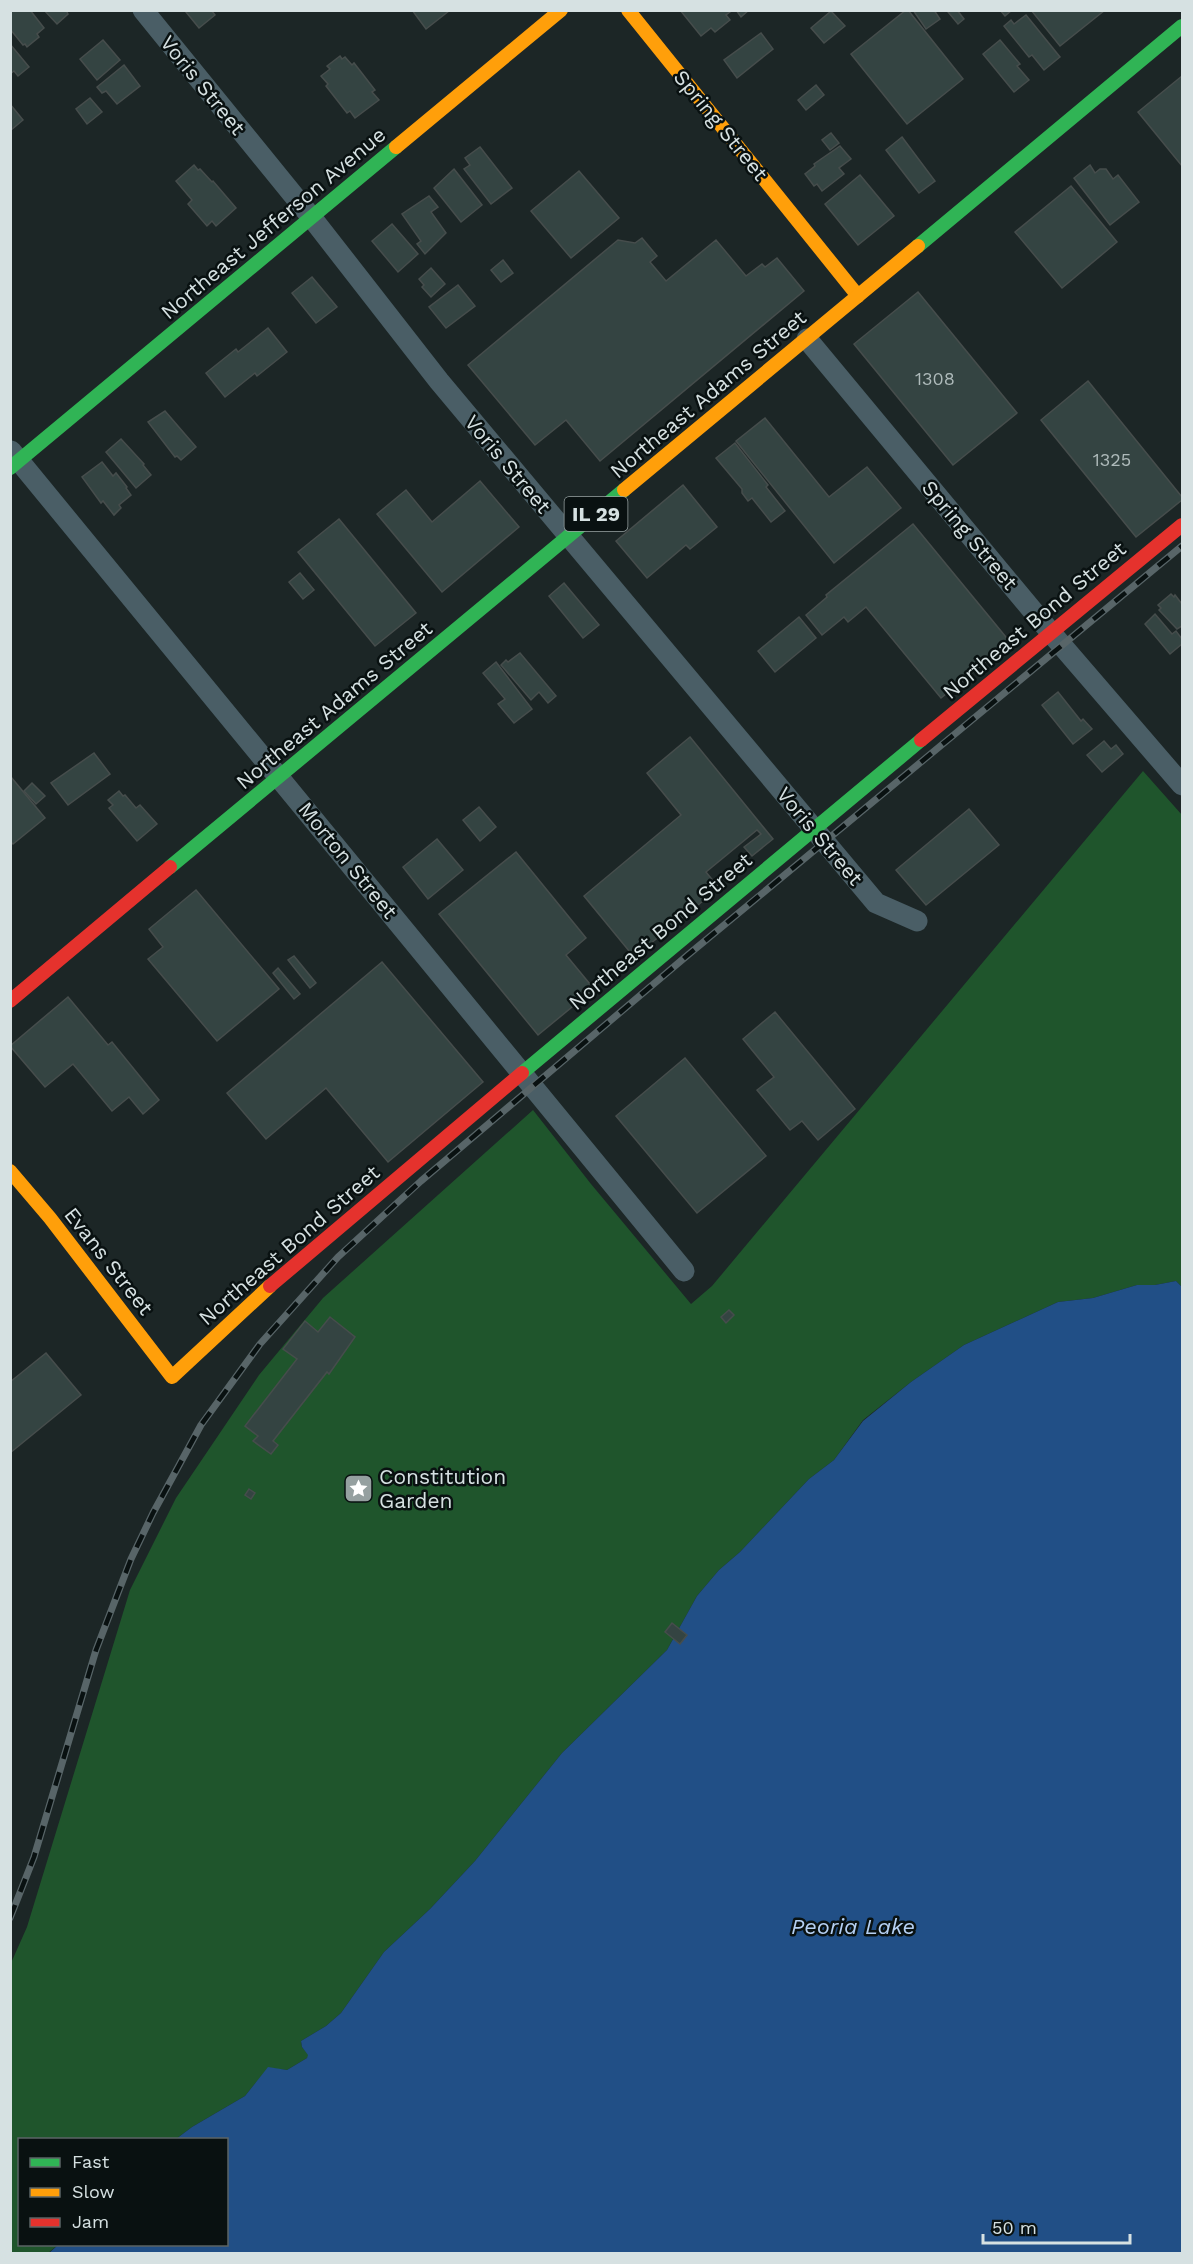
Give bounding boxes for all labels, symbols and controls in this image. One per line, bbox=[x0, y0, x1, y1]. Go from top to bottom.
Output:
street label: Voris Street bbox=[155, 30, 251, 140]
street label: Spring Street bbox=[669, 65, 773, 186]
street label: Northeast Jefferson Avenue bbox=[156, 122, 390, 324]
street label: Northeast Adams Street bbox=[605, 305, 811, 483]
house number: 1308 bbox=[915, 368, 955, 389]
street label: Voris Street bbox=[460, 410, 557, 518]
house number: 1325 bbox=[1093, 449, 1131, 470]
street label: Spring Street bbox=[917, 475, 1023, 595]
road number: IL 29 bbox=[564, 497, 628, 531]
street label: Northeast Bond Street bbox=[937, 536, 1131, 704]
street label: Northeast Adams Street bbox=[231, 616, 437, 794]
street label: Voris Street bbox=[772, 782, 869, 890]
street label: Morton Street bbox=[293, 797, 403, 924]
street label: Northeast Bond Street bbox=[563, 847, 757, 1015]
street label: Northeast Bond Street bbox=[193, 1160, 385, 1330]
street label: Evans Street bbox=[59, 1202, 159, 1320]
place label: Constitution Garden bbox=[379, 1464, 506, 1513]
place icon: Constitution Garden bbox=[342, 1472, 374, 1504]
water label: Peoria Lake bbox=[791, 1914, 915, 1939]
legend bbox=[18, 2138, 228, 2246]
text: Fast bbox=[72, 2151, 110, 2172]
text: Slow bbox=[72, 2181, 115, 2202]
scale bar bbox=[983, 2207, 1130, 2245]
text: Jam bbox=[72, 2211, 109, 2232]
text: 50 m bbox=[992, 2217, 1037, 2238]

